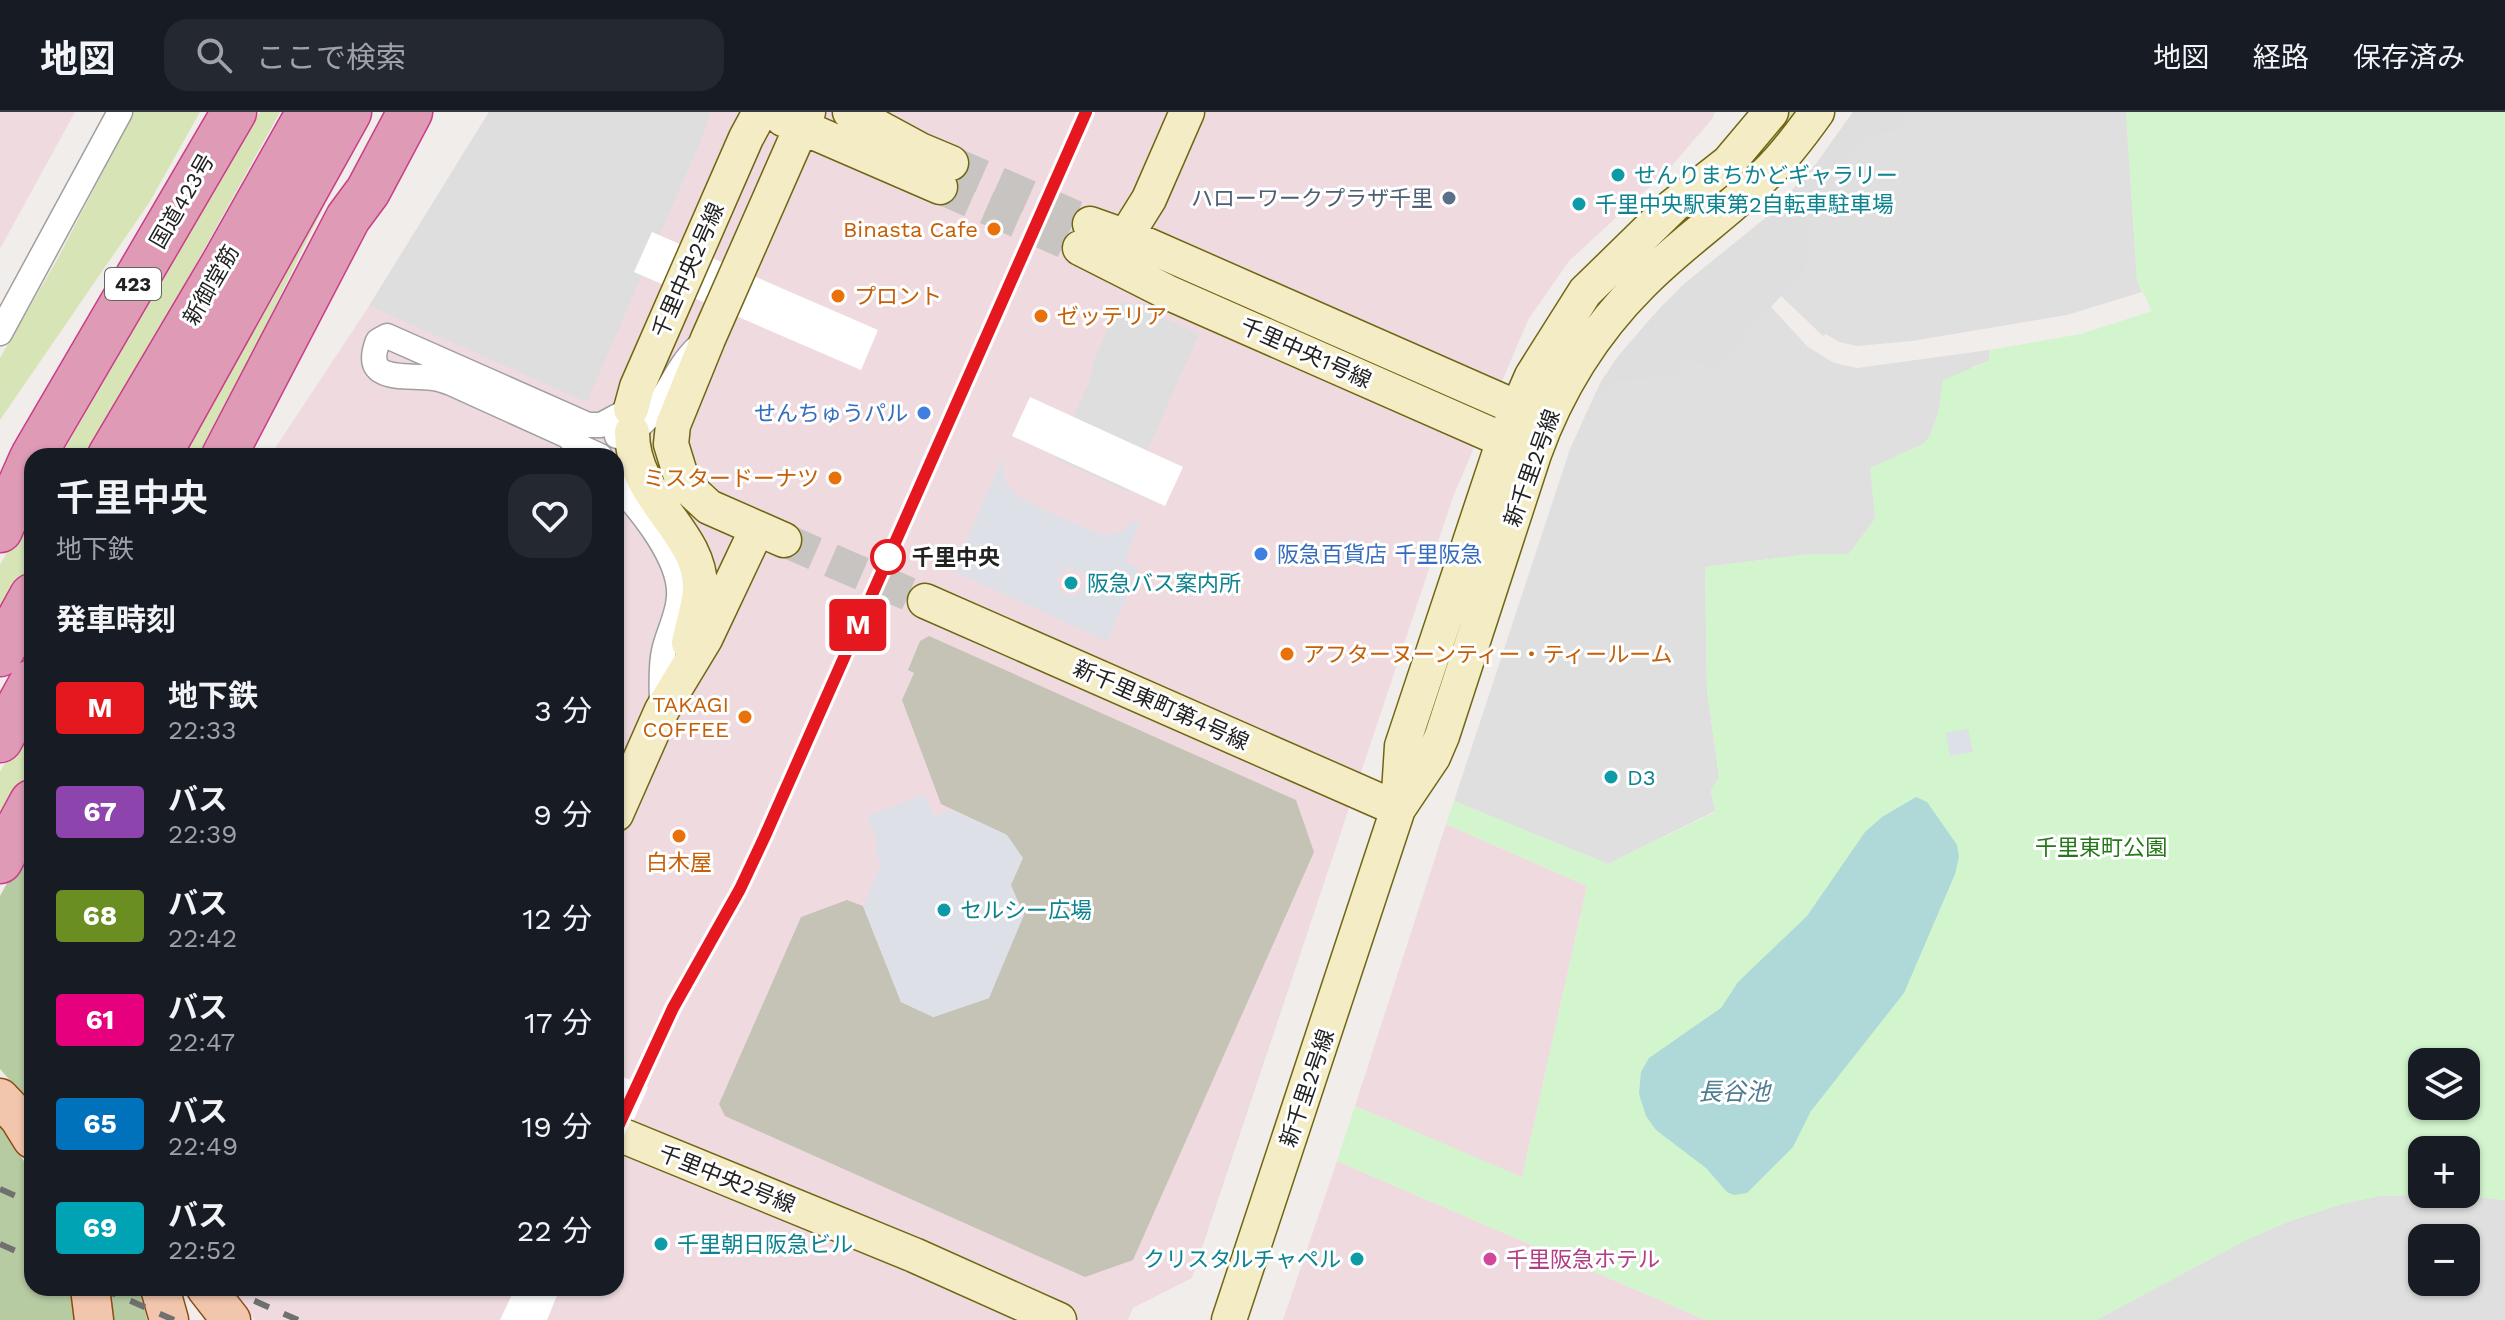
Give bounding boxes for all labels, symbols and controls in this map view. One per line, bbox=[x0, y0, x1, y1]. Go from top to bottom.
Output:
search box bbox=[164, 19, 724, 91]
icon: search bbox=[192, 33, 236, 77]
text: 地図 bbox=[40, 37, 116, 81]
text: ここで検索 bbox=[256, 40, 406, 75]
text: 地図 bbox=[2153, 41, 2209, 74]
text: 経路 bbox=[2253, 41, 2309, 74]
text: 保存済み bbox=[2353, 41, 2465, 74]
street label: 国道423号 bbox=[145, 149, 219, 253]
place label: せんりまちかどギャラリー bbox=[1634, 163, 1898, 188]
marker: せんりまちかどギャラリー bbox=[1609, 166, 1627, 184]
place label: ハローワークプラザ千里 bbox=[1191, 186, 1433, 211]
marker: ハローワークプラザ千里 bbox=[1440, 189, 1458, 207]
place label: 千里中央駅東第2自転車駐車場 bbox=[1595, 192, 1894, 217]
marker: 千里中央駅東第2自転車駐車場 bbox=[1570, 195, 1588, 213]
street label: 千里中央2号線 bbox=[647, 199, 729, 341]
place label: Binasta Cafe bbox=[843, 217, 978, 242]
marker: Binasta Cafe bbox=[985, 220, 1003, 238]
street label: 新御堂筋 bbox=[178, 241, 244, 329]
road number: 423 bbox=[105, 268, 161, 300]
place label: プロント bbox=[854, 284, 942, 309]
marker: プロント bbox=[829, 287, 847, 305]
place label: ゼッテリア bbox=[1057, 304, 1167, 329]
marker: ゼッテリア bbox=[1032, 307, 1050, 325]
street label: 千里中央1号線 bbox=[1237, 313, 1375, 393]
place label: せんちゅうパル bbox=[754, 401, 908, 426]
marker: せんちゅうパル bbox=[915, 404, 933, 422]
street label: 新千里2号線 bbox=[1499, 406, 1565, 530]
place label: ミスタードーナツ bbox=[643, 466, 819, 491]
marker: ミスタードーナツ bbox=[826, 469, 844, 487]
button: heart bbox=[508, 474, 592, 558]
text: 千里中央 bbox=[56, 476, 208, 520]
text: 地下鉄 bbox=[56, 534, 134, 564]
marker: 千里中央 bbox=[871, 540, 905, 574]
place label: 阪急百貨店 千里阪急 bbox=[1277, 542, 1483, 567]
place label: 千里中央 bbox=[912, 545, 1000, 570]
marker: 阪急百貨店 千里阪急 bbox=[1252, 545, 1270, 563]
place label: 阪急バス案内所 bbox=[1087, 571, 1241, 596]
marker: 阪急バス案内所 bbox=[1062, 574, 1080, 592]
line badge: M bbox=[832, 599, 884, 651]
text: 発車時刻 bbox=[56, 602, 176, 637]
text: M bbox=[845, 608, 871, 641]
place label: アフターヌーンティー・ティールーム bbox=[1303, 642, 1673, 667]
marker: アフターヌーンティー・ティールーム bbox=[1278, 645, 1296, 663]
street label: 新千里東町第4号線 bbox=[1069, 655, 1253, 755]
text: 地下鉄 bbox=[168, 678, 258, 713]
text: M bbox=[87, 691, 113, 724]
place label: TAKAGI COFFEE bbox=[643, 692, 729, 742]
text: 3 分 bbox=[534, 693, 592, 728]
marker: TAKAGI COFFEE bbox=[736, 708, 754, 726]
text: 22:33 bbox=[168, 715, 236, 745]
place label: D3 bbox=[1627, 765, 1656, 790]
marker: D3 bbox=[1602, 768, 1620, 786]
text: バス bbox=[168, 782, 228, 817]
text: 67 bbox=[83, 795, 117, 828]
text: 9 分 bbox=[533, 797, 592, 832]
text: 22:39 bbox=[168, 819, 237, 849]
marker: 白木屋 bbox=[670, 827, 688, 845]
park label: 千里東町公園 bbox=[2035, 835, 2167, 860]
place label: 白木屋 bbox=[646, 850, 712, 875]
text: バス bbox=[168, 886, 228, 921]
place label: セルシー広場 bbox=[960, 898, 1092, 923]
text: 68 bbox=[83, 899, 117, 932]
text: 12 分 bbox=[523, 901, 592, 936]
marker: セルシー広場 bbox=[935, 901, 953, 919]
text: 22:42 bbox=[168, 923, 237, 953]
text: バス bbox=[168, 990, 228, 1025]
text: 61 bbox=[86, 1003, 114, 1036]
text: 17 分 bbox=[524, 1005, 592, 1040]
street label: 新千里2号線 bbox=[1275, 1026, 1339, 1150]
text: 22:47 bbox=[168, 1027, 235, 1057]
map controls bbox=[2408, 1048, 2480, 1296]
button: layers bbox=[2408, 1048, 2480, 1120]
water label: 長谷池 bbox=[1698, 1078, 1772, 1106]
text: バス bbox=[168, 1094, 228, 1129]
text: 65 bbox=[83, 1107, 117, 1140]
text: 19 分 bbox=[522, 1109, 592, 1144]
text: 22:49 bbox=[168, 1131, 238, 1161]
button: + bbox=[2408, 1136, 2480, 1208]
street label: 千里中央2号線 bbox=[655, 1140, 799, 1218]
text: バス bbox=[168, 1198, 228, 1233]
text: 69 bbox=[83, 1211, 117, 1244]
text: 22 分 bbox=[517, 1213, 592, 1248]
button: − bbox=[2408, 1224, 2480, 1296]
place label: 千里朝日阪急ビル bbox=[677, 1232, 853, 1257]
text: 22:52 bbox=[168, 1235, 236, 1265]
marker: 千里朝日阪急ビル bbox=[652, 1235, 670, 1253]
place label: クリスタルチャペル bbox=[1143, 1247, 1341, 1272]
place label: 千里阪急ホテル bbox=[1506, 1247, 1660, 1272]
marker: クリスタルチャペル bbox=[1348, 1250, 1366, 1268]
marker: 千里阪急ホテル bbox=[1481, 1250, 1499, 1268]

